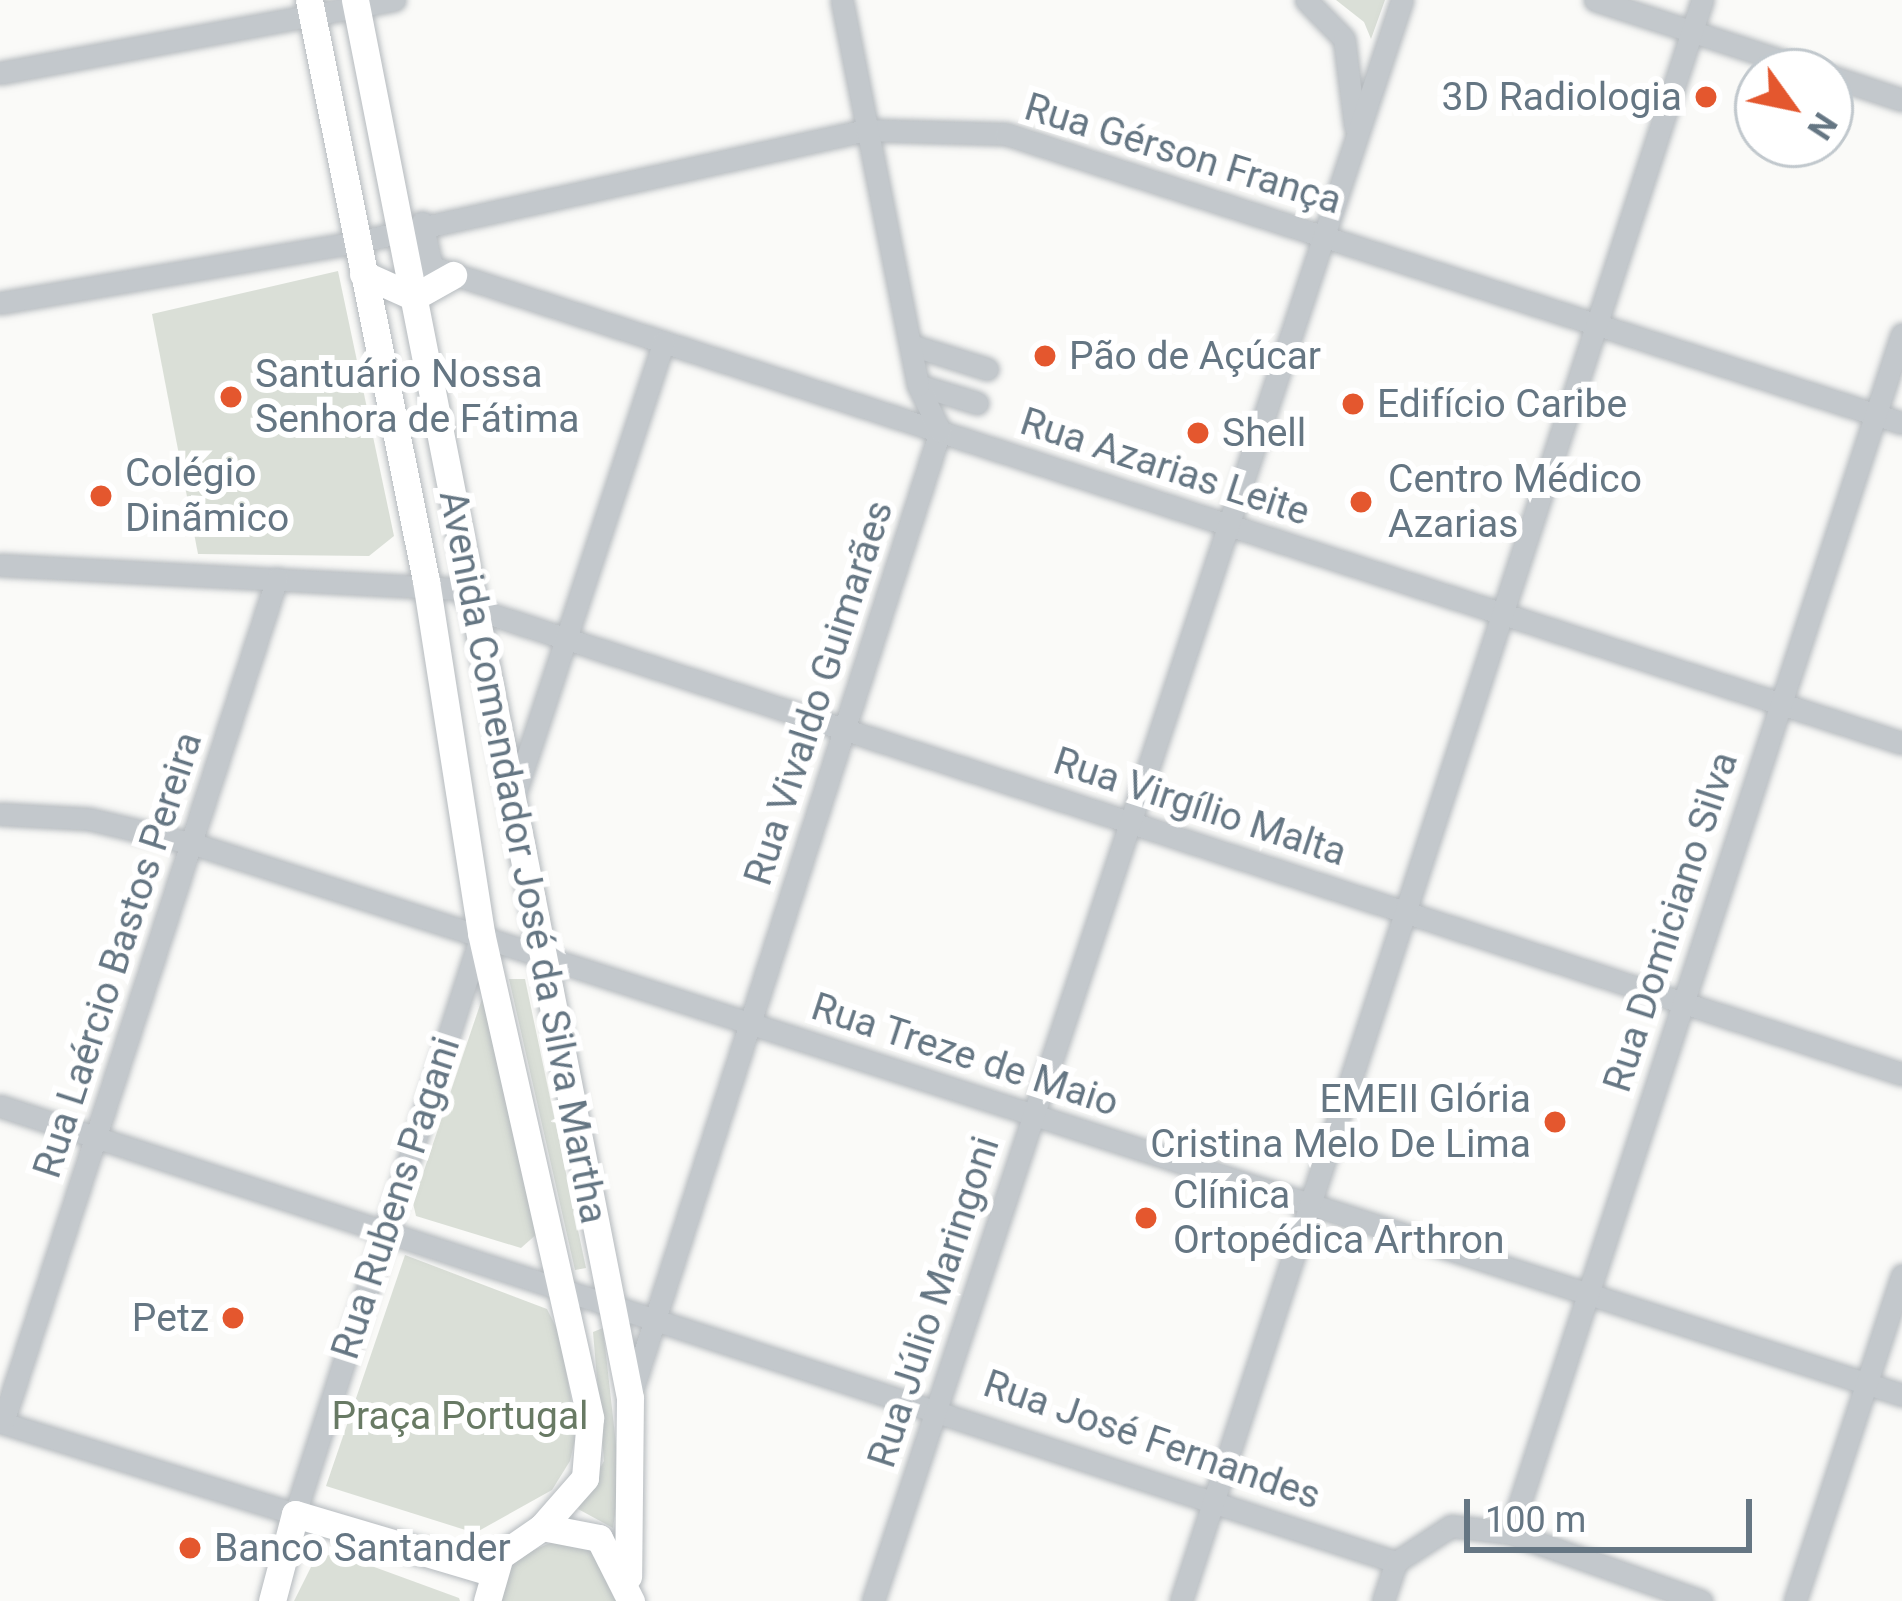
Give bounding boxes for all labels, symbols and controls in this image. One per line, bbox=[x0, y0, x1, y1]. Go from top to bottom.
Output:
north arrow bbox=[1734, 48, 1854, 168]
place label: 3D Radiologia bbox=[1442, 74, 1682, 120]
street label: Rua Gérson França bbox=[1019, 84, 1347, 224]
marker: 3D Radiologia bbox=[1693, 84, 1719, 110]
text: N bbox=[1799, 106, 1845, 147]
place label: Pão de Açúcar bbox=[1069, 333, 1321, 379]
marker: Pão de Açúcar bbox=[1032, 343, 1058, 369]
place label: Santuário Nossa Senhora de Fátima bbox=[255, 352, 580, 443]
place label: Edifício Caribe bbox=[1377, 381, 1627, 427]
marker: Santuário Nossa Senhora de Fátima bbox=[218, 384, 244, 410]
marker: Edifício Caribe bbox=[1340, 391, 1366, 417]
street label: Rua Azarias Leite bbox=[1015, 398, 1315, 536]
place label: Shell bbox=[1222, 410, 1306, 456]
marker: Shell bbox=[1185, 420, 1211, 446]
place label: Colégio Dinãmico bbox=[125, 451, 289, 542]
place label: Centro Médico Azarias bbox=[1388, 457, 1642, 548]
marker: Colégio Dinãmico bbox=[88, 483, 114, 509]
marker: Centro Médico Azarias bbox=[1345, 486, 1377, 518]
street label: Avenida Comendador José da Silva Martha bbox=[429, 487, 617, 1227]
street label: Rua Vivaldo Guimarães bbox=[735, 495, 903, 891]
street label: Rua Laércio Bastos Pereira bbox=[24, 726, 212, 1184]
street label: Rua Virgílio Malta bbox=[1048, 738, 1352, 876]
street label: Rua Domiciano Silva bbox=[1594, 746, 1748, 1098]
street label: Rua Treze de Maio bbox=[805, 983, 1125, 1127]
street label: Rua Rubens Pagani bbox=[322, 1031, 470, 1365]
place label: EMEII Glória Cristina Melo De Lima bbox=[1150, 1077, 1531, 1168]
marker: EMEII Glória Cristina Melo De Lima bbox=[1542, 1109, 1568, 1135]
street label: Rua Júlio Maringoni bbox=[858, 1131, 1010, 1473]
place label: Clínica Ortopédica Arthron bbox=[1173, 1173, 1504, 1264]
marker: Clínica Ortopédica Arthron bbox=[1130, 1202, 1162, 1234]
place label: Petz bbox=[132, 1295, 209, 1341]
marker: Petz bbox=[220, 1305, 246, 1331]
street label: Rua José Fernandes bbox=[978, 1360, 1326, 1520]
park label: Praça Portugal bbox=[331, 1393, 589, 1439]
scale bar bbox=[1470, 1475, 1758, 1549]
text: 100 m bbox=[1485, 1499, 1586, 1541]
place label: Banco Santander bbox=[214, 1525, 511, 1571]
marker: Banco Santander bbox=[177, 1535, 203, 1561]

